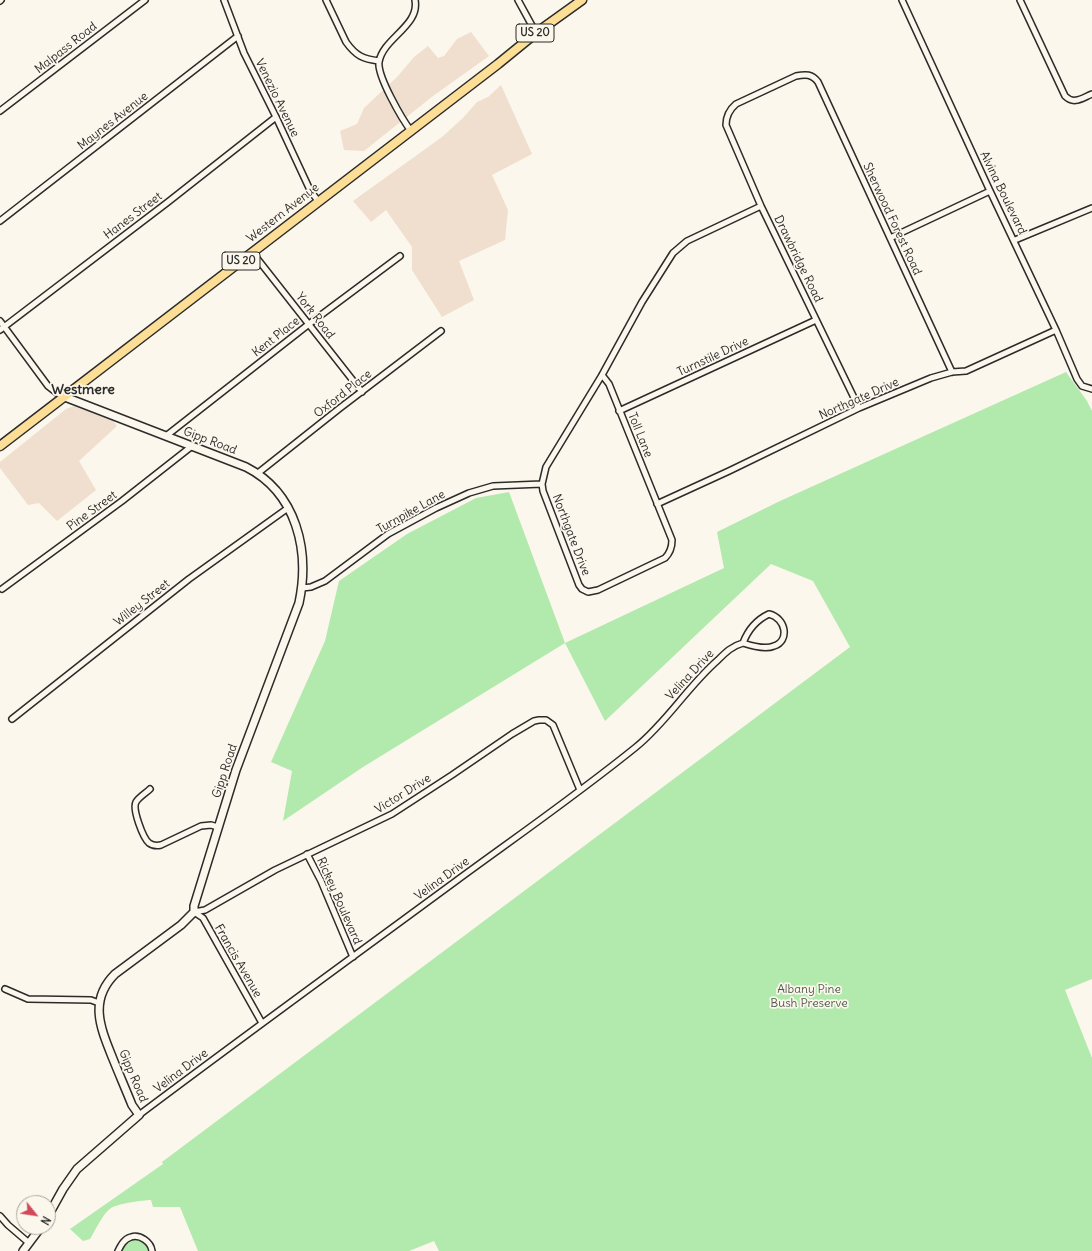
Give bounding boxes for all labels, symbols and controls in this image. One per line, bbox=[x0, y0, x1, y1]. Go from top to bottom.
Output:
street label: Malpass Road bbox=[32, 19, 100, 77]
road number: US 20 bbox=[516, 24, 554, 42]
street label: Venezio Avenue bbox=[252, 57, 302, 139]
street label: Maynes Avenue bbox=[75, 89, 151, 153]
street label: Alvina Boulevard bbox=[977, 149, 1029, 237]
street label: Sherwood Forest Road bbox=[860, 161, 924, 277]
street label: Western Avenue bbox=[244, 180, 322, 246]
street label: Hanes Street bbox=[101, 189, 165, 243]
street label: Drawbridge Road bbox=[771, 213, 825, 305]
road number: US 20 bbox=[222, 252, 260, 270]
street label: York Road bbox=[293, 290, 337, 342]
street label: Kent Place bbox=[249, 314, 303, 360]
street label: Turnstile Drive bbox=[675, 334, 751, 380]
street label: Oxford Place bbox=[311, 367, 375, 421]
street label: Northgate Drive bbox=[817, 375, 901, 423]
district label: Westmere bbox=[51, 382, 115, 398]
street label: Toll Lane bbox=[624, 410, 656, 460]
street label: Gipp Road bbox=[181, 424, 239, 458]
street label: Turnpike Lane bbox=[374, 487, 448, 537]
street label: Pine Street bbox=[64, 488, 120, 534]
street label: Northgate Drive bbox=[549, 492, 593, 578]
street label: Willey Street bbox=[111, 577, 173, 629]
street label: Velina Drive bbox=[663, 647, 717, 703]
street label: Gipp Road bbox=[209, 742, 241, 800]
street label: Victor Drive bbox=[372, 771, 434, 817]
street label: Velina Drive bbox=[412, 854, 472, 904]
street label: Rickey Boulevard bbox=[313, 855, 365, 947]
street label: Francis Avenue bbox=[211, 922, 265, 1000]
park label: Albany Pine Bush Preserve bbox=[770, 983, 848, 1011]
street label: Velina Drive bbox=[151, 1046, 211, 1096]
street label: Gipp Road bbox=[115, 1047, 151, 1105]
north arrow bbox=[16, 1195, 56, 1235]
text: N bbox=[38, 1214, 53, 1227]

